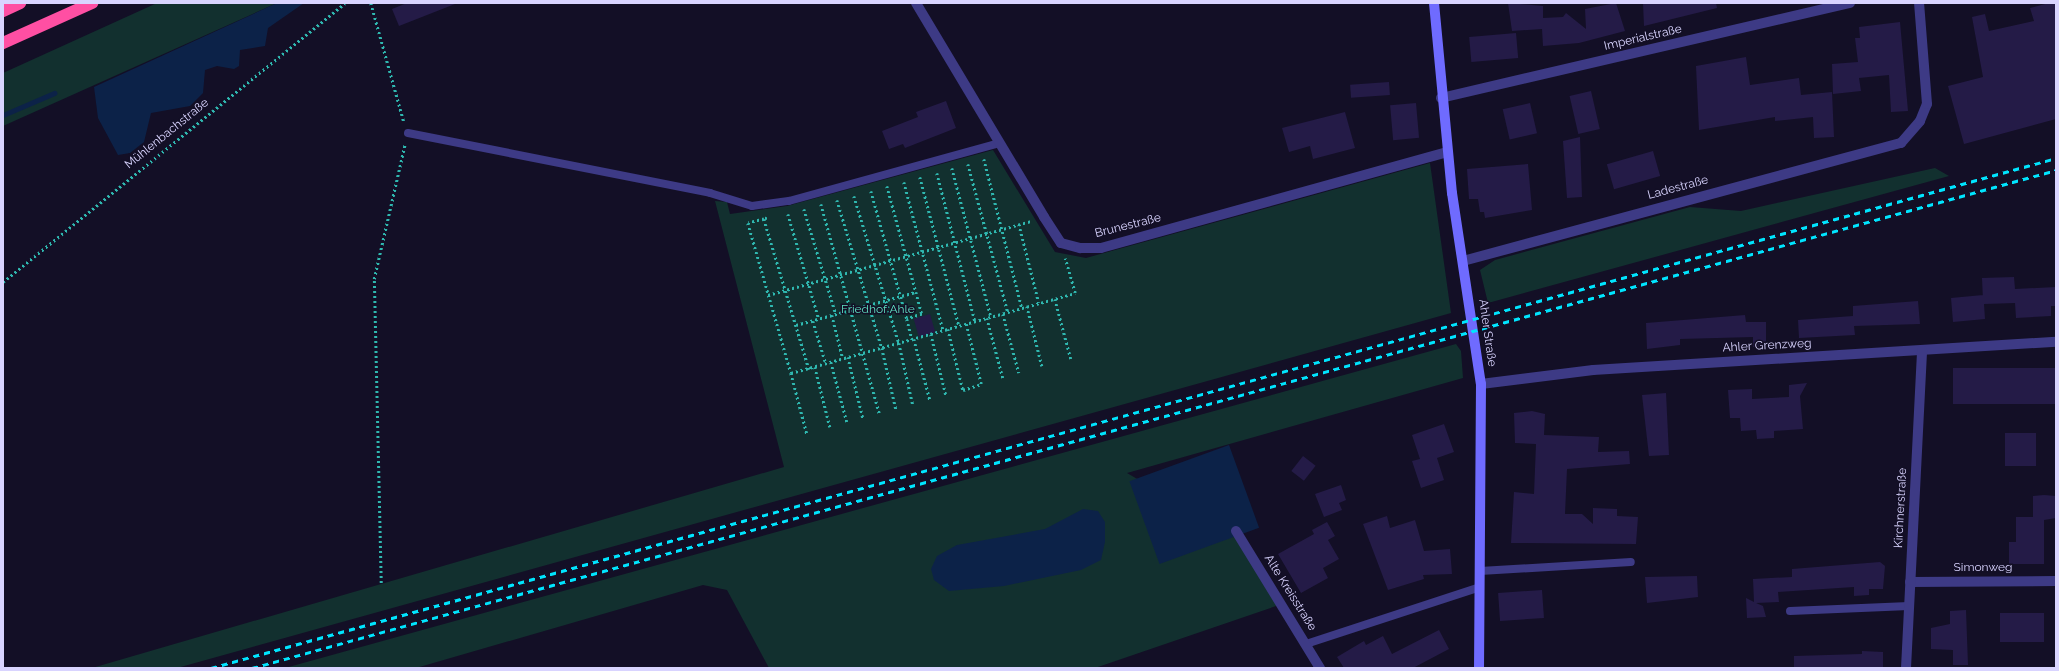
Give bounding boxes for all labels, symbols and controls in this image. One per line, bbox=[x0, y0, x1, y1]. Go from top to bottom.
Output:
street label: Imperialstraße bbox=[1603, 22, 1683, 54]
street label: Mühlenbachstraße bbox=[122, 96, 212, 172]
street label: Ladestraße bbox=[1646, 173, 1710, 203]
street label: Brunestraße bbox=[1093, 211, 1163, 241]
street label: Ahler Straße bbox=[1475, 298, 1499, 368]
park label: Friedhof Ahle bbox=[841, 303, 915, 317]
street label: Ahler Grenzweg bbox=[1722, 336, 1812, 356]
street label: Kirchnerstraße bbox=[1892, 467, 1910, 549]
street label: Alte Kreisstraße bbox=[1261, 552, 1319, 634]
street label: Simonweg bbox=[1954, 561, 2012, 575]

